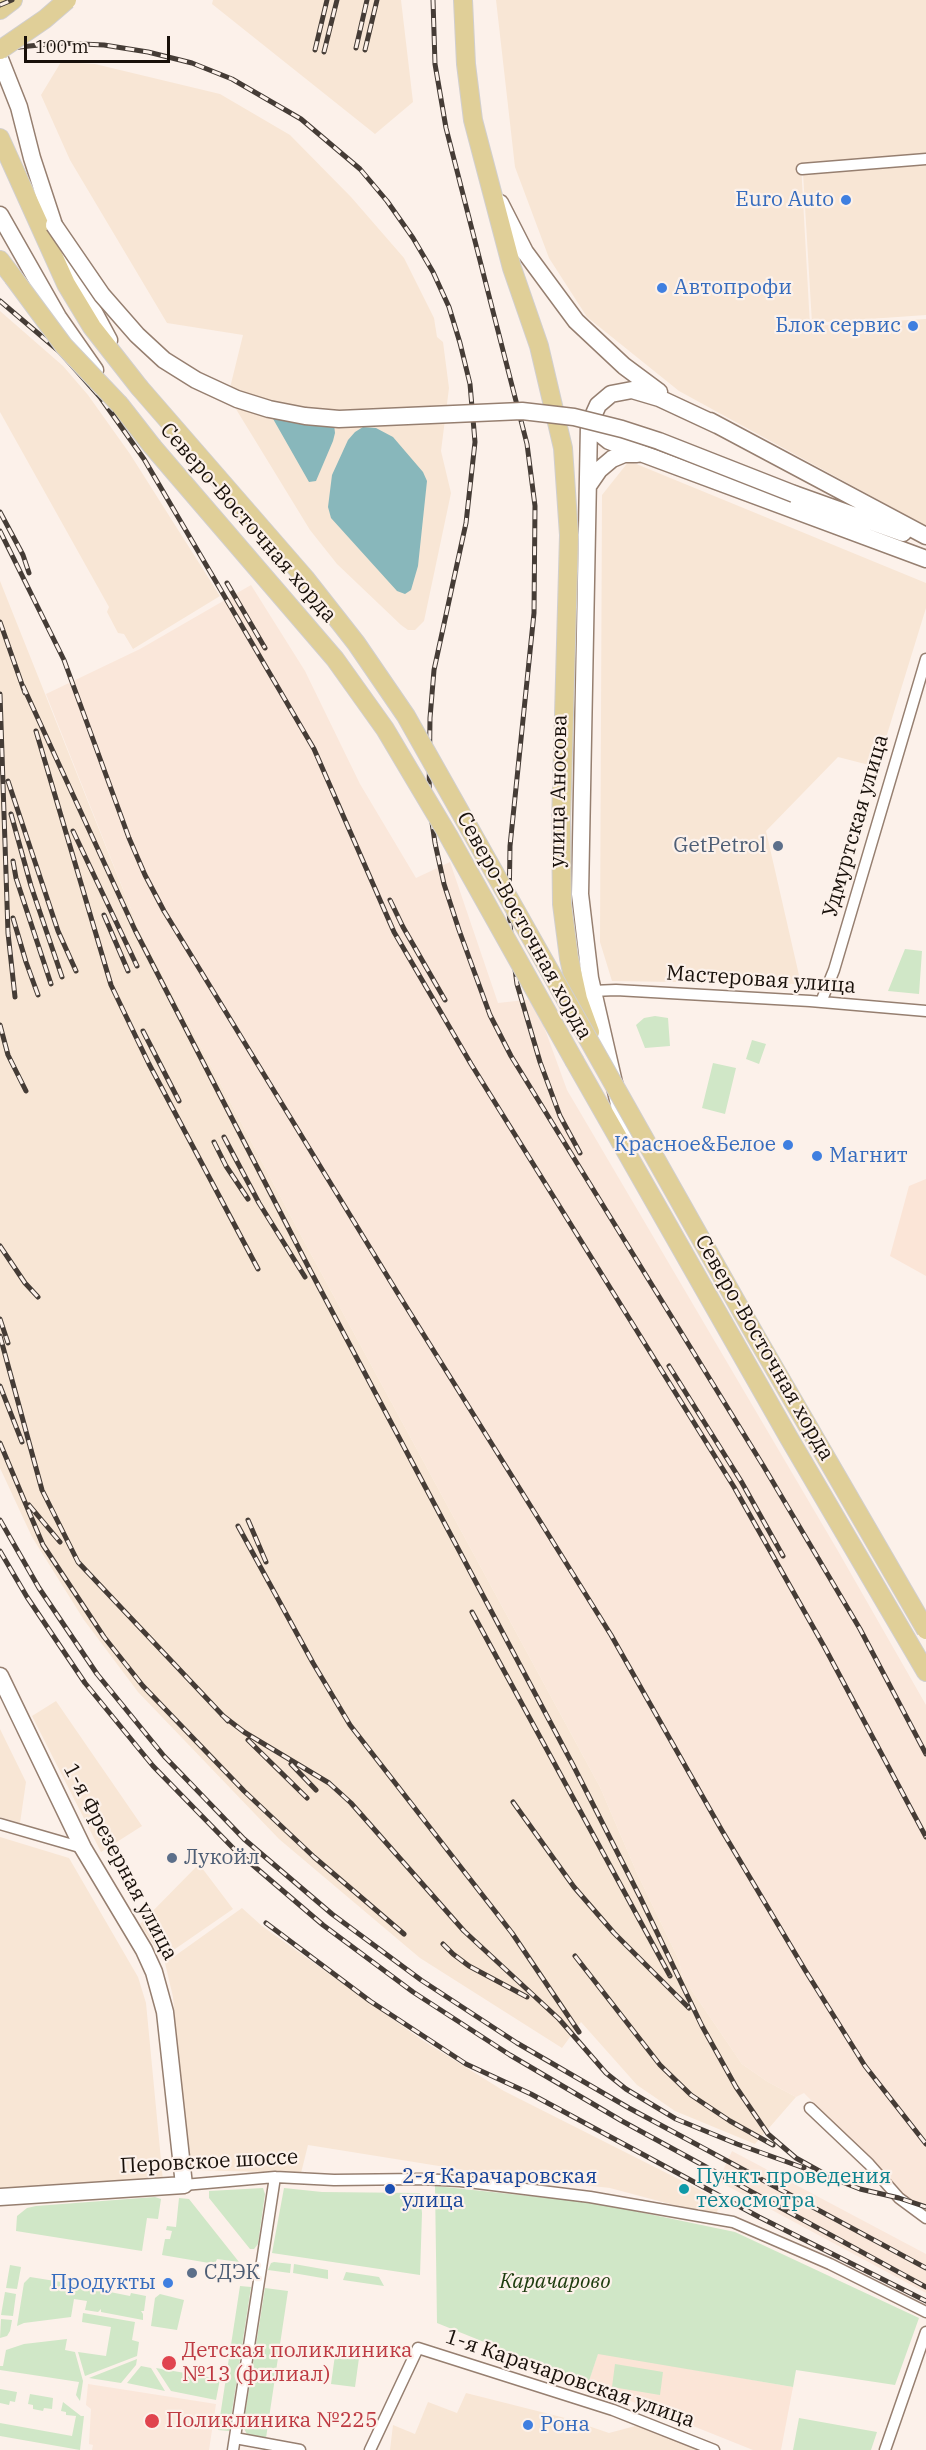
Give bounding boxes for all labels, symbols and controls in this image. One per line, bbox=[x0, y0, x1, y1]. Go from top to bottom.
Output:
scale bar bbox=[27, 24, 172, 62]
text: 100 m bbox=[35, 35, 89, 58]
place label: Euro Auto bbox=[735, 187, 834, 213]
marker: Euro Auto bbox=[839, 193, 853, 207]
place label: Автопрофи bbox=[674, 275, 792, 301]
marker: Автопрофи bbox=[655, 281, 669, 295]
place label: Блок сервис bbox=[775, 313, 901, 339]
marker: Блок сервис bbox=[906, 319, 920, 333]
street label: Северо-Восточная хорда bbox=[154, 418, 342, 628]
street label: улица Аносова bbox=[545, 714, 573, 868]
street label: Удмуртская улица bbox=[818, 732, 894, 920]
street label: Северо-Восточная хорда bbox=[451, 808, 597, 1044]
place label: GetPetrol bbox=[673, 833, 766, 859]
marker: GetPetrol bbox=[771, 839, 785, 853]
street label: Мастеровая улица bbox=[665, 961, 857, 999]
place label: Красное&Белое bbox=[614, 1132, 776, 1158]
marker: Красное&Белое bbox=[781, 1138, 795, 1152]
place label: Магнит bbox=[829, 1143, 908, 1169]
marker: Магнит bbox=[810, 1149, 824, 1163]
street label: Северо-Восточная хорда bbox=[689, 1231, 839, 1465]
street label: 1-я Фрезерная улица bbox=[57, 1759, 183, 1965]
place label: Лукойл bbox=[184, 1845, 260, 1871]
marker: Лукойл bbox=[165, 1851, 179, 1865]
street label: Перовское шоссе bbox=[119, 2145, 299, 2179]
place label: 2-я Карачаровская улица bbox=[402, 2164, 597, 2214]
place label: Пункт проведения техосмотра bbox=[696, 2164, 891, 2214]
marker: 2-я Карачаровская улица bbox=[383, 2182, 397, 2196]
marker: Пункт проведения техосмотра bbox=[677, 2182, 691, 2196]
place label: СДЭК bbox=[204, 2260, 260, 2286]
marker: СДЭК bbox=[185, 2266, 199, 2280]
park label: Карачарово bbox=[499, 2269, 611, 2295]
place label: Продукты bbox=[51, 2270, 156, 2296]
marker: Продукты bbox=[161, 2276, 175, 2290]
street label: 1-я Карачаровская улица bbox=[442, 2324, 698, 2434]
place label: Детская поликлиника №13 (филиал) bbox=[182, 2338, 413, 2388]
marker: Детская поликлиника №13 (филиал) bbox=[160, 2354, 178, 2372]
place label: Поликлиника №225 bbox=[166, 2408, 377, 2434]
marker: Поликлиника №225 bbox=[143, 2412, 161, 2430]
place label: Рона bbox=[540, 2412, 590, 2438]
marker: Рона bbox=[521, 2418, 535, 2432]

